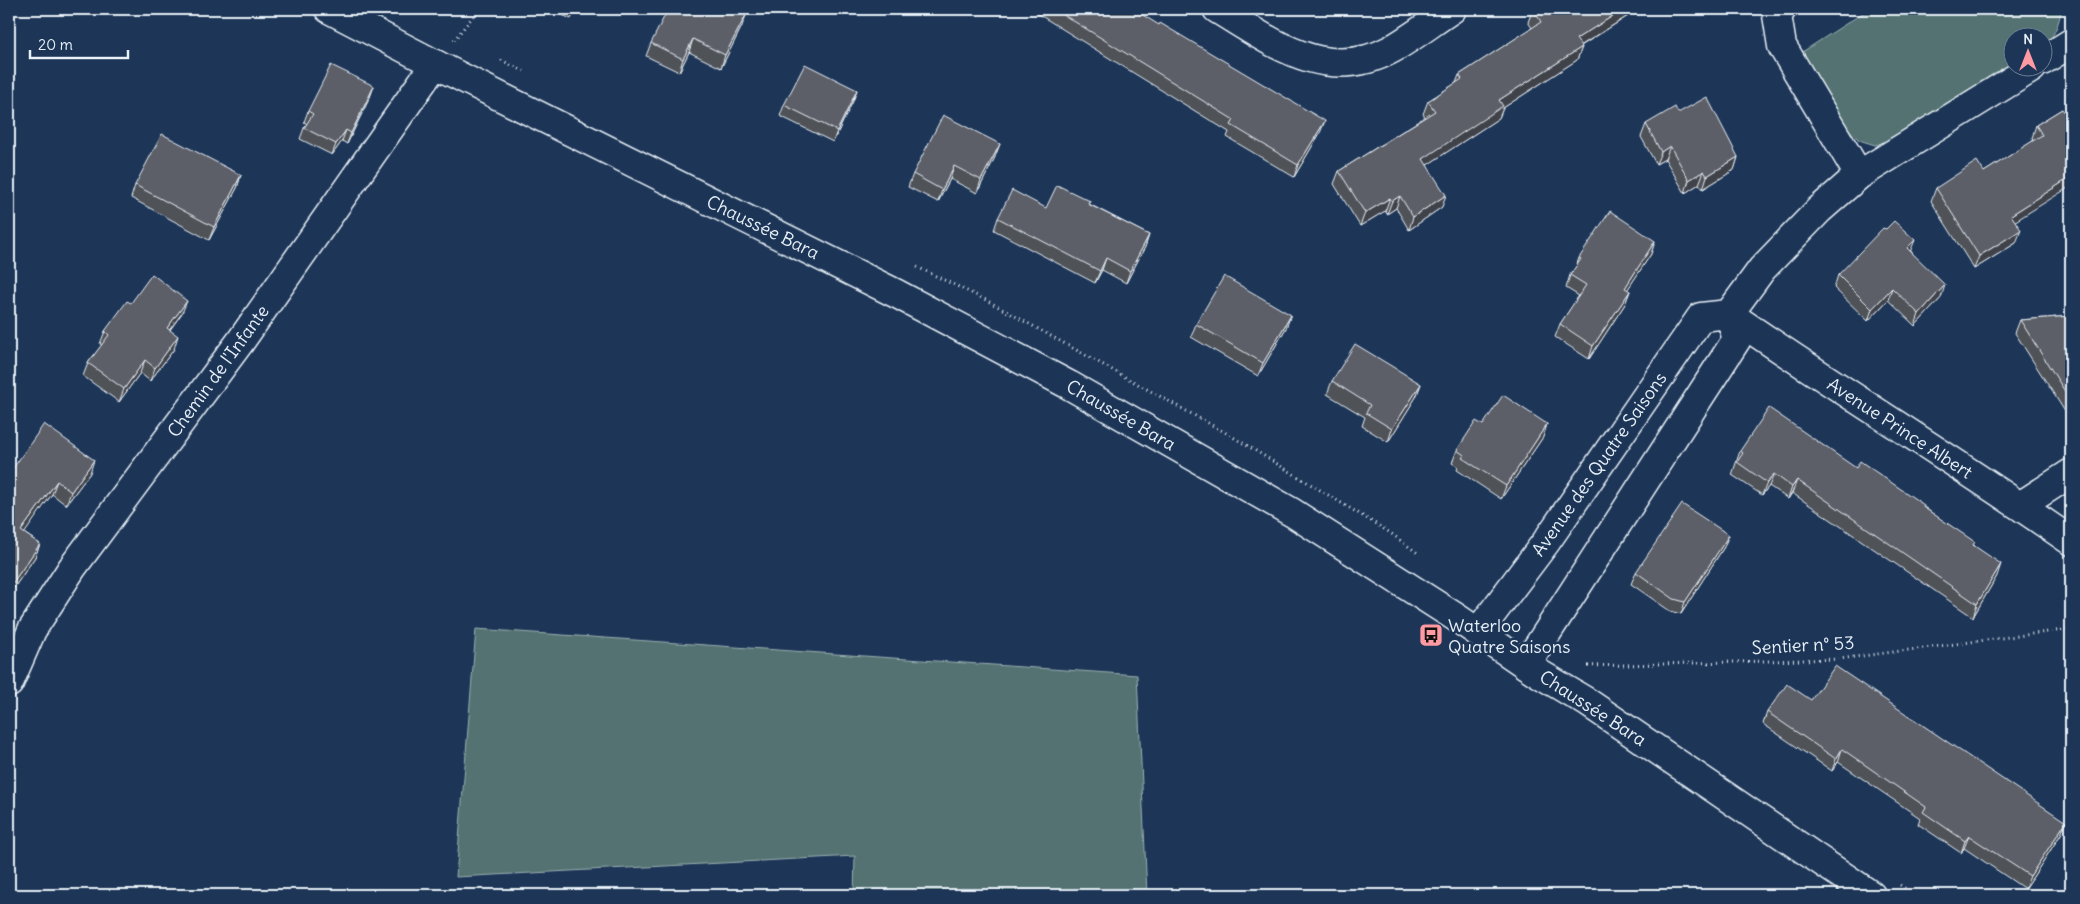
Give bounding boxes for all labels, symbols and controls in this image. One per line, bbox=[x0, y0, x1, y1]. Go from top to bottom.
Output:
scale bar bbox=[30, 28, 128, 60]
north arrow bbox=[2002, 28, 2052, 78]
text: N bbox=[2023, 30, 2033, 48]
text: 20 m bbox=[38, 35, 73, 54]
street label: Chaussée Bara bbox=[703, 190, 823, 264]
street label: Chemin de l'Infante bbox=[162, 300, 274, 442]
street label: Avenue des Quatre Saisons bbox=[1527, 367, 1671, 561]
street label: Avenue Prince Albert bbox=[1823, 372, 1977, 484]
street label: Chaussée Bara bbox=[1062, 374, 1180, 456]
place label: Waterloo Quatre Saisons bbox=[1448, 614, 1570, 658]
bus stop icon: Waterloo Quatre Saisons bbox=[1418, 622, 1444, 648]
street label: Sentier n° 53 bbox=[1751, 631, 1855, 659]
street label: Chaussée Bara bbox=[1535, 665, 1651, 751]

